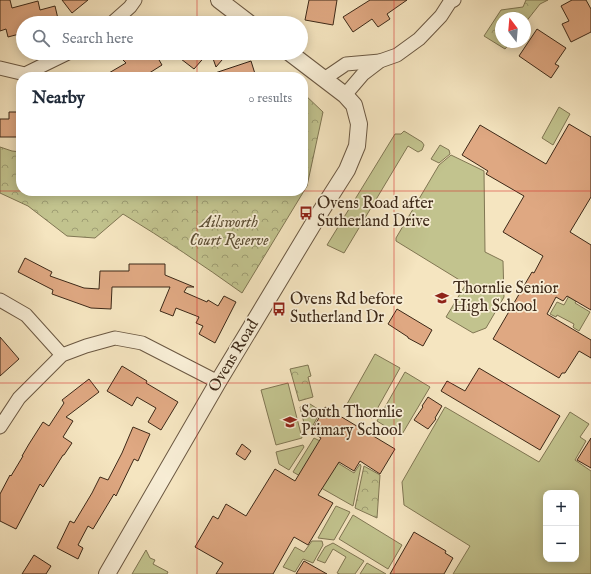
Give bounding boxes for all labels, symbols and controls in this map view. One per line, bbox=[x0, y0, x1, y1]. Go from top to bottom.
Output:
north arrow bbox=[495, 12, 531, 48]
search box bbox=[16, 16, 308, 60]
icon: search bbox=[30, 27, 52, 49]
text: Search here bbox=[62, 29, 133, 48]
text: Nearby bbox=[32, 88, 85, 109]
text: 0 results bbox=[248, 90, 292, 107]
place label: Ovens Road after Sutherland Drive bbox=[317, 194, 433, 232]
bus stop icon: Ovens Road after Sutherland Drive bbox=[298, 205, 314, 221]
park label: Ailsworth Court Reserve bbox=[189, 213, 269, 251]
place label: Thornlie Senior High School bbox=[453, 279, 558, 317]
place label: Ovens Rd before Sutherland Dr bbox=[290, 290, 403, 328]
school or university icon: Thornlie Senior High School bbox=[434, 290, 450, 306]
bus stop icon: Ovens Rd before Sutherland Dr bbox=[271, 301, 287, 317]
street label: Ovens Road bbox=[204, 316, 264, 396]
place label: South Thornlie Primary School bbox=[301, 403, 403, 441]
school or university icon: South Thornlie Primary School bbox=[282, 414, 298, 430]
map controls bbox=[543, 490, 579, 562]
button: + bbox=[543, 490, 579, 526]
button: − bbox=[543, 526, 579, 562]

